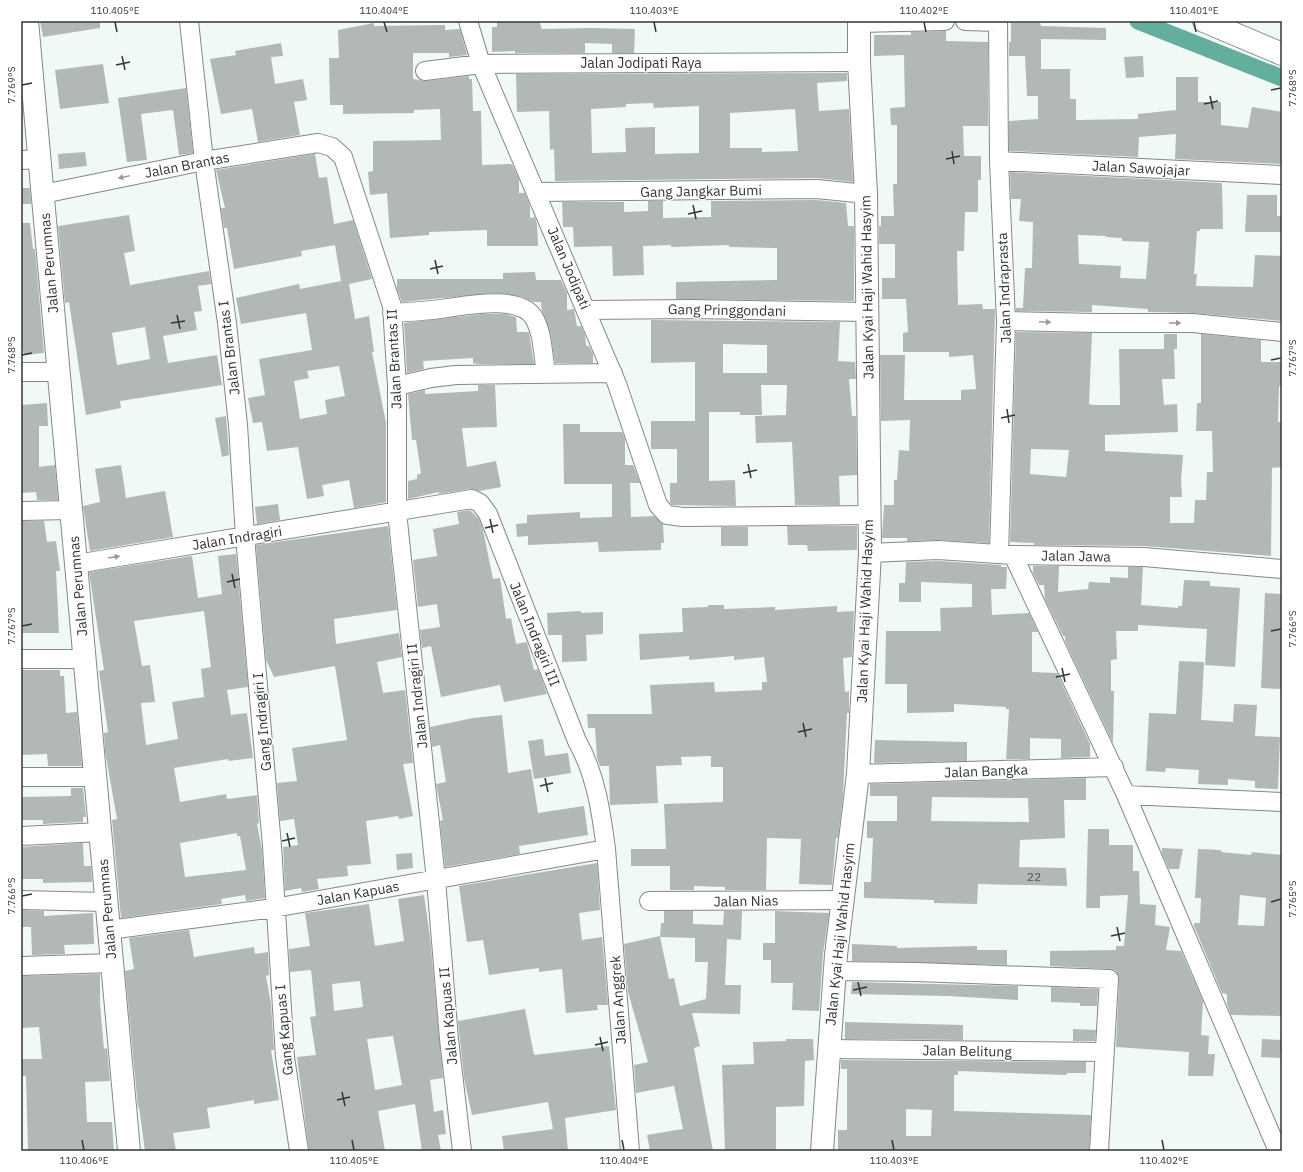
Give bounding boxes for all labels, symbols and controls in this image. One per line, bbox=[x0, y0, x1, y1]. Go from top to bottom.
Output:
text: 110.405°E bbox=[90, 4, 140, 17]
text: 110.404°E bbox=[359, 4, 409, 17]
text: 110.403°E bbox=[629, 4, 679, 17]
text: 110.402°E bbox=[899, 4, 949, 17]
text: 110.401°E bbox=[1169, 4, 1219, 17]
street label: Jalan Jodipati Raya bbox=[580, 54, 702, 72]
text: 7.769°S bbox=[5, 66, 18, 104]
text: 7.768°S bbox=[1286, 69, 1299, 107]
street label: Jalan Brantas bbox=[143, 148, 231, 182]
street label: Jalan Sawojajar bbox=[1091, 156, 1191, 180]
one-way arrow bbox=[118, 175, 131, 181]
street label: Gang Jangkar Bumi bbox=[640, 181, 762, 201]
street label: Jalan Kyai Haji Wahid Hasyim bbox=[856, 195, 878, 379]
street label: Jalan Perumnas bbox=[36, 212, 62, 314]
street label: Jalan Jodipati bbox=[544, 224, 594, 312]
street label: Jalan Indraprasta bbox=[993, 232, 1015, 344]
street label: Jalan Brantas I bbox=[214, 300, 244, 396]
street label: Gang Pringgondani bbox=[668, 300, 786, 320]
street label: Jalan Brantas II bbox=[382, 308, 406, 410]
one-way arrow bbox=[1039, 319, 1052, 325]
one-way arrow bbox=[1169, 320, 1182, 326]
text: 7.768°S bbox=[5, 336, 18, 374]
text: 7.767°S bbox=[1286, 339, 1299, 377]
street label: Jalan Kyai Haji Wahid Hasyim bbox=[853, 519, 877, 703]
street label: Jalan Indragiri bbox=[191, 522, 283, 554]
street label: Jalan Perumnas bbox=[65, 535, 91, 637]
street label: Jalan Jawa bbox=[1041, 546, 1112, 566]
one-way arrow bbox=[108, 554, 120, 560]
street label: Jalan Indragiri III bbox=[506, 579, 564, 689]
text: 7.767°S bbox=[5, 607, 18, 645]
text: 7.766°S bbox=[1286, 610, 1299, 648]
street label: Jalan Indragiri II bbox=[403, 643, 431, 749]
street label: Gang Indragiri I bbox=[249, 672, 275, 772]
street label: Jalan Bangka bbox=[944, 761, 1029, 781]
street label: Jalan Kyai Haji Wahid Hasyim bbox=[821, 842, 859, 1026]
street label: Jalan Perumnas bbox=[94, 858, 120, 960]
house number: 22 bbox=[1027, 869, 1041, 884]
text: 7.766°S bbox=[5, 877, 18, 915]
street label: Jalan Kapuas bbox=[315, 877, 401, 909]
text: 7.765°S bbox=[1286, 880, 1299, 918]
street label: Jalan Nias bbox=[713, 891, 779, 911]
street label: Jalan Anggrek bbox=[606, 954, 630, 1045]
street label: Jalan Kapuas II bbox=[435, 966, 461, 1066]
street label: Gang Kapuas I bbox=[271, 984, 297, 1076]
street label: Jalan Belitung bbox=[922, 1041, 1013, 1061]
text: 110.406°E bbox=[59, 1154, 109, 1167]
text: 110.405°E bbox=[329, 1154, 379, 1167]
text: 110.404°E bbox=[599, 1154, 649, 1167]
text: 110.403°E bbox=[869, 1154, 919, 1167]
text: 110.402°E bbox=[1139, 1154, 1189, 1167]

